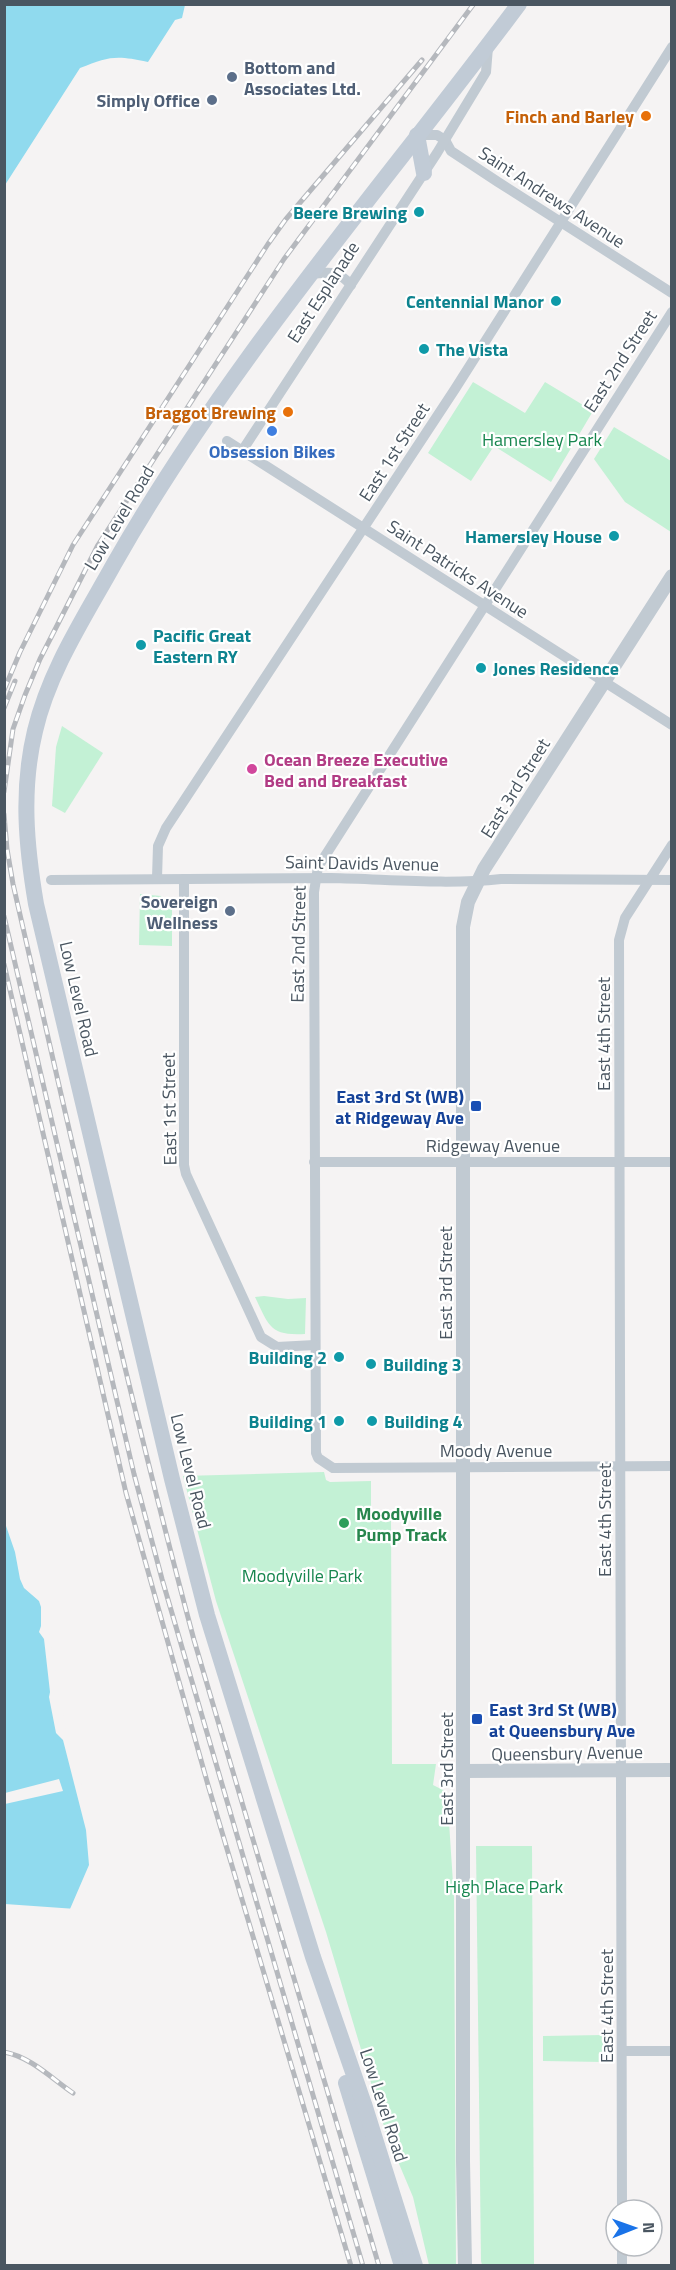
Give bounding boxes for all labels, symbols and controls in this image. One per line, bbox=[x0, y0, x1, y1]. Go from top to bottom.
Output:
place label: Bottom and Associates Ltd. bbox=[244, 54, 361, 102]
marker: Bottom and Associates Ltd. bbox=[225, 70, 239, 84]
place label: Simply Office bbox=[96, 87, 200, 114]
marker: Simply Office bbox=[205, 93, 219, 107]
place label: Finch and Barley bbox=[505, 103, 634, 130]
marker: Finch and Barley bbox=[639, 109, 653, 123]
street label: Saint Andrews Avenue bbox=[473, 139, 631, 255]
place label: Beere Brewing bbox=[293, 199, 407, 226]
marker: Beere Brewing bbox=[412, 205, 426, 219]
street label: East Esplanade bbox=[280, 236, 366, 348]
place label: Centennial Manor bbox=[406, 288, 544, 315]
marker: Centennial Manor bbox=[549, 294, 563, 308]
street label: East 2nd Street bbox=[577, 304, 664, 418]
place label: The Vista bbox=[436, 336, 508, 363]
marker: The Vista bbox=[417, 342, 431, 356]
street label: East 1st Street bbox=[352, 397, 436, 507]
place label: Braggot Brewing bbox=[145, 399, 276, 426]
marker: Braggot Brewing bbox=[281, 405, 295, 419]
marker: Obsession Bikes bbox=[265, 424, 279, 438]
park label: Hamersley Park bbox=[482, 426, 602, 453]
place label: Obsession Bikes bbox=[209, 438, 335, 465]
street label: Low Level Road bbox=[77, 461, 161, 575]
street label: Saint Patricks Avenue bbox=[382, 513, 534, 625]
place label: Hamersley House bbox=[465, 523, 602, 550]
marker: Hamersley House bbox=[607, 529, 621, 543]
place label: Pacific Great Eastern RY bbox=[153, 622, 252, 670]
marker: Pacific Great Eastern RY bbox=[134, 638, 148, 652]
place label: Jones Residence bbox=[493, 655, 619, 682]
marker: Jones Residence bbox=[474, 661, 488, 675]
street label: East 3rd Street bbox=[473, 732, 557, 843]
place label: Ocean Breeze Executive Bed and Breakfast bbox=[264, 746, 448, 794]
marker: Ocean Breeze Executive Bed and Breakfast bbox=[245, 762, 259, 776]
street label: Saint Davids Avenue bbox=[285, 848, 439, 878]
street label: East 2nd Street bbox=[283, 884, 313, 1003]
place label: Sovereign Wellness bbox=[141, 888, 218, 936]
marker: Sovereign Wellness bbox=[223, 904, 237, 918]
street label: Low Level Road bbox=[53, 939, 105, 1059]
street label: East 4th Street bbox=[590, 976, 617, 1091]
street label: East 1st Street bbox=[155, 1052, 183, 1166]
place label: East 3rd St (WB) at Ridgeway Ave bbox=[335, 1083, 464, 1131]
marker: East 3rd St (WB) at Ridgeway Ave bbox=[469, 1099, 483, 1113]
street label: Ridgeway Avenue bbox=[426, 1132, 560, 1159]
street label: East 3rd Street bbox=[432, 1226, 459, 1340]
place label: Building 2 bbox=[248, 1344, 327, 1371]
marker: Building 2 bbox=[332, 1350, 346, 1364]
place label: Building 3 bbox=[383, 1351, 462, 1378]
marker: Building 3 bbox=[364, 1357, 378, 1371]
place label: Building 1 bbox=[248, 1408, 327, 1435]
place label: Building 4 bbox=[384, 1408, 463, 1435]
street label: Low Level Road bbox=[164, 1411, 218, 1531]
marker: Building 1 bbox=[332, 1414, 346, 1428]
marker: Building 4 bbox=[365, 1414, 379, 1428]
street label: Moody Avenue bbox=[440, 1437, 552, 1464]
street label: East 4th Street bbox=[591, 1462, 618, 1577]
place label: Moodyville Pump Track bbox=[356, 1500, 448, 1548]
marker: Moodyville Pump Track bbox=[337, 1516, 351, 1530]
park label: Moodyville Park bbox=[242, 1562, 363, 1589]
place label: East 3rd St (WB) at Queensbury Ave bbox=[489, 1696, 635, 1744]
street label: East 3rd Street bbox=[433, 1712, 460, 1826]
marker: East 3rd St (WB) at Queensbury Ave bbox=[470, 1712, 484, 1726]
street label: Queensbury Avenue bbox=[491, 1738, 643, 1768]
park label: High Place Park bbox=[445, 1873, 563, 1900]
street label: East 4th Street bbox=[593, 1948, 620, 2063]
street label: Low Level Road bbox=[353, 2045, 415, 2165]
north arrow bbox=[604, 2198, 664, 2258]
text: N bbox=[637, 2222, 661, 2233]

